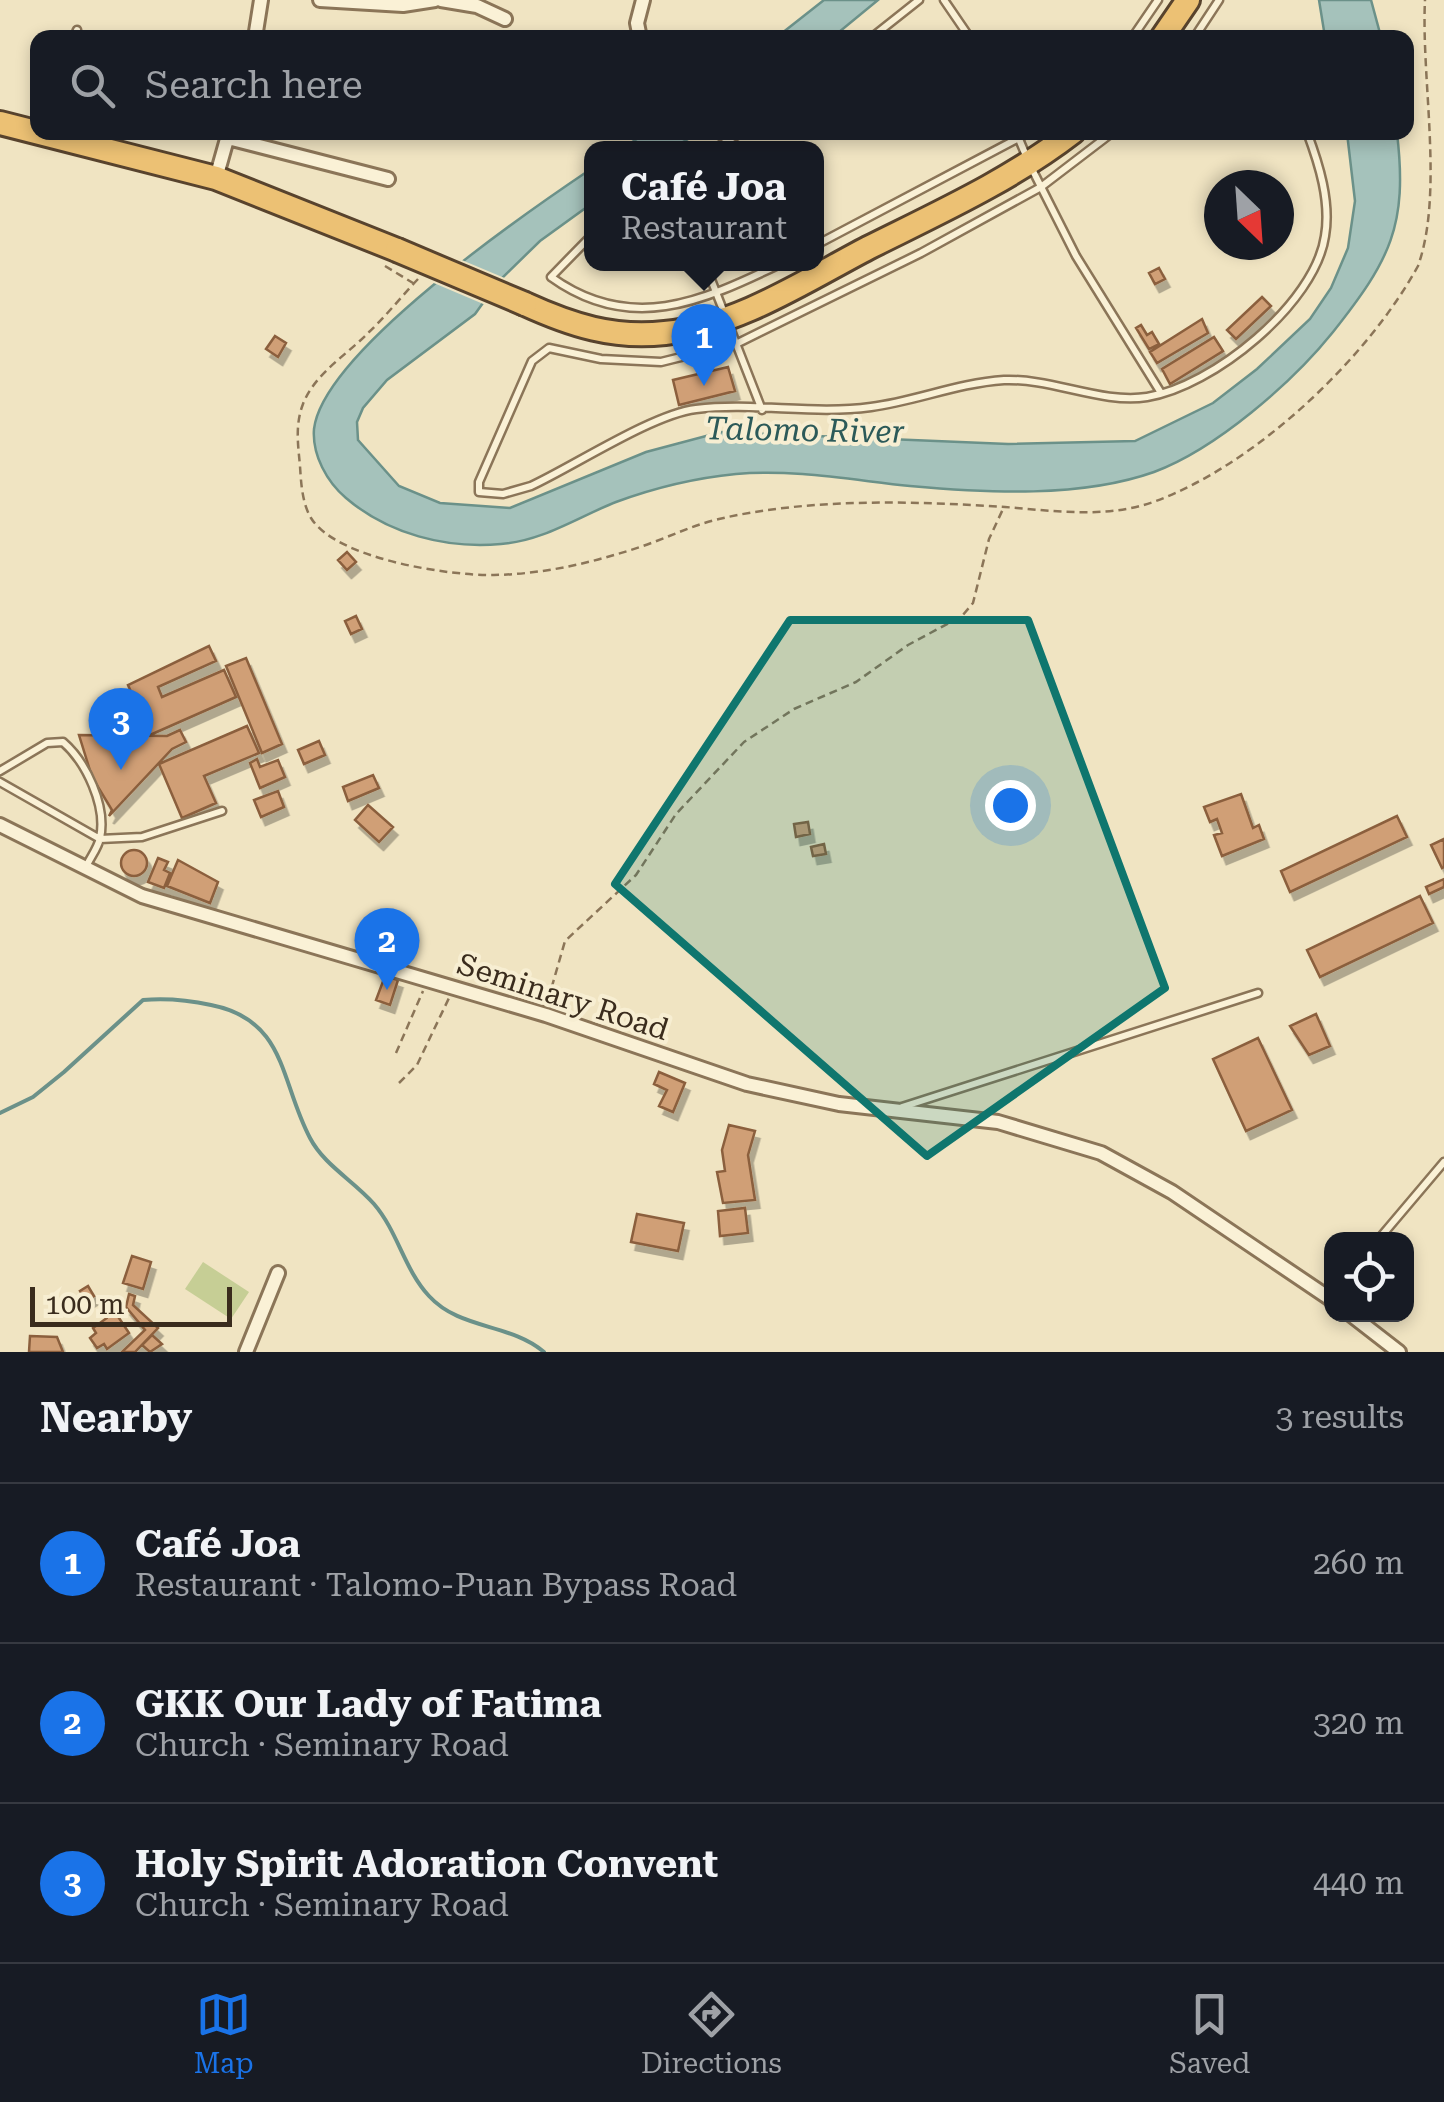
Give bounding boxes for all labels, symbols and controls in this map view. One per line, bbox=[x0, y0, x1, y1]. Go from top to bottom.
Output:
search box bbox=[30, 30, 1414, 140]
icon: search bbox=[65, 58, 120, 113]
text: Search here bbox=[145, 63, 363, 107]
popup bbox=[584, 141, 824, 271]
text: Café Joa bbox=[621, 165, 786, 209]
north arrow bbox=[1204, 170, 1294, 260]
text: Restaurant bbox=[621, 209, 787, 247]
pin: 1 bbox=[672, 304, 736, 386]
water label: Talomo River bbox=[705, 409, 905, 451]
pin: 3 bbox=[88, 688, 154, 770]
your location bbox=[985, 780, 1036, 831]
pin: 2 bbox=[354, 908, 420, 990]
street label: Seminary Road bbox=[453, 946, 673, 1047]
map controls bbox=[1324, 1232, 1414, 1322]
button: locate bbox=[1324, 1232, 1414, 1322]
scale bar bbox=[30, 1282, 232, 1326]
text: 100 m bbox=[45, 1288, 125, 1321]
text: Nearby bbox=[40, 1393, 192, 1442]
text: 3 results bbox=[1276, 1398, 1404, 1436]
text: Café Joa bbox=[135, 1522, 300, 1566]
text: 1 bbox=[64, 1544, 81, 1582]
text: 260 m bbox=[1313, 1544, 1404, 1582]
text: Restaurant · Talomo-Puan Bypass Road bbox=[135, 1566, 737, 1604]
text: GKK Our Lady of Fatima bbox=[135, 1682, 602, 1726]
text: 2 bbox=[64, 1704, 81, 1742]
text: 320 m bbox=[1313, 1704, 1404, 1742]
text: Church · Seminary Road bbox=[135, 1726, 509, 1764]
text: Holy Spirit Adoration Convent bbox=[135, 1842, 718, 1886]
text: 3 bbox=[64, 1864, 81, 1902]
text: 440 m bbox=[1313, 1864, 1404, 1902]
text: Church · Seminary Road bbox=[135, 1886, 509, 1924]
tab: Map bbox=[194, 1987, 254, 2080]
tab: Directions bbox=[641, 1987, 782, 2080]
tab: Saved bbox=[1169, 1987, 1250, 2080]

